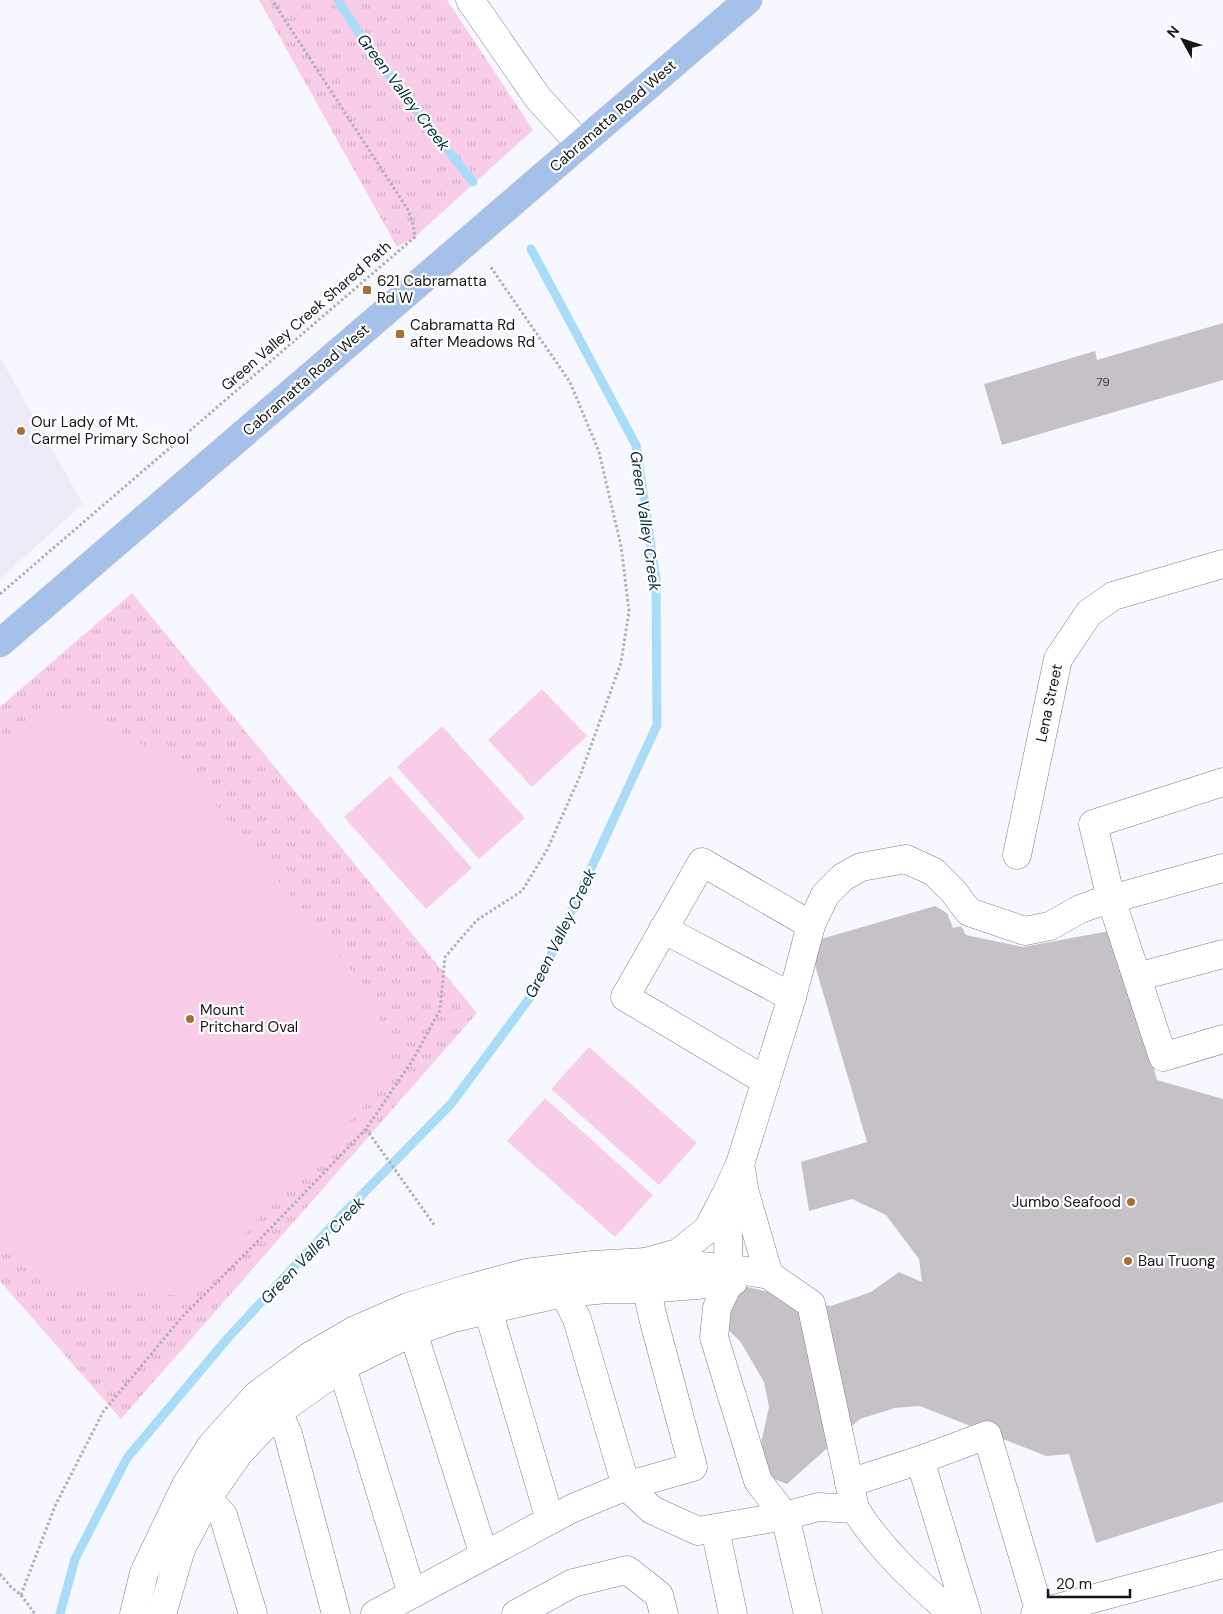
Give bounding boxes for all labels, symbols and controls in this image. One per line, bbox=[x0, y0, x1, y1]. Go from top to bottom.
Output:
north arrow bbox=[1158, 15, 1208, 65]
text: N bbox=[1163, 22, 1183, 41]
water label: Green Valley Creek bbox=[353, 29, 455, 156]
street label: Cabramatta Road West bbox=[545, 55, 681, 177]
street label: Green Valley Creek Shared Path bbox=[217, 237, 395, 395]
place label: 621 Cabramatta Rd W bbox=[377, 271, 487, 308]
marker: 621 Cabramatta Rd W bbox=[361, 284, 373, 296]
place label: Cabramatta Rd after Meadows Rd bbox=[410, 315, 535, 352]
street label: Cabramatta Road West bbox=[238, 319, 374, 441]
marker: Cabramatta Rd after Meadows Rd bbox=[394, 328, 406, 340]
house number: 79 bbox=[1096, 374, 1110, 390]
place label: Our Lady of Mt. Carmel Primary School bbox=[31, 412, 189, 449]
marker: Our Lady of Mt. Carmel Primary School bbox=[15, 425, 27, 437]
water label: Green Valley Creek bbox=[625, 449, 666, 593]
street label: Lena Street bbox=[1031, 662, 1067, 744]
water label: Green Valley Creek bbox=[520, 864, 601, 1001]
place label: Mount Pritchard Oval bbox=[200, 1000, 298, 1037]
marker: Mount Pritchard Oval bbox=[184, 1013, 196, 1025]
water label: Green Valley Creek bbox=[256, 1192, 370, 1309]
place label: Jumbo Seafood bbox=[1012, 1192, 1121, 1212]
marker: Jumbo Seafood bbox=[1125, 1196, 1137, 1208]
place label: Bau Truong bbox=[1138, 1251, 1215, 1271]
marker: Bau Truong bbox=[1122, 1255, 1134, 1267]
scale bar bbox=[1048, 1566, 1130, 1598]
text: 20 m bbox=[1056, 1574, 1092, 1594]

